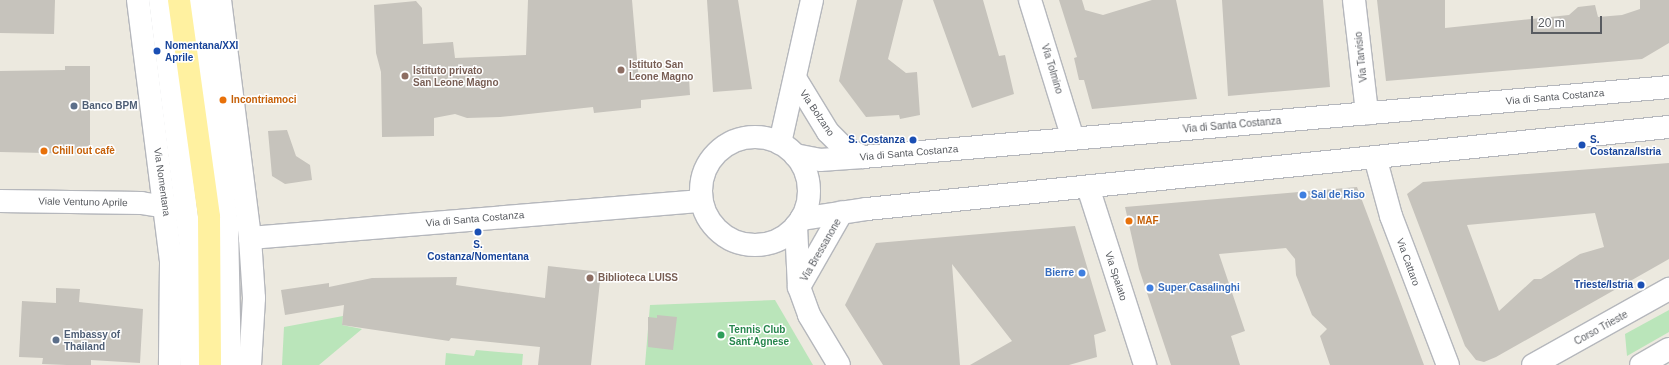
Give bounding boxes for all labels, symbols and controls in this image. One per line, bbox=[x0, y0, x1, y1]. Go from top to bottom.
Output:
scale bar bbox=[1533, 8, 1604, 34]
text: 20 m bbox=[1538, 16, 1565, 30]
street label: Via Tarvisio bbox=[1352, 31, 1370, 83]
place label: Nomentana/XXI Aprile bbox=[165, 39, 238, 62]
street label: Via Tolmino bbox=[1039, 43, 1065, 95]
marker: Nomentana/XXI Aprile bbox=[152, 46, 162, 56]
place label: Istituto San Leone Magno bbox=[629, 58, 693, 82]
place label: Istituto privato San Leone Magno bbox=[413, 64, 499, 88]
marker: Istituto San Leone Magno bbox=[616, 65, 626, 75]
marker: Istituto privato San Leone Magno bbox=[400, 71, 410, 81]
street label: Via di Santa Costanza bbox=[1505, 87, 1605, 107]
street label: Via Bolzano bbox=[797, 88, 837, 138]
place label: Incontriamoci bbox=[231, 94, 297, 106]
marker: Incontriamoci bbox=[218, 95, 228, 105]
place label: Banco BPM bbox=[82, 100, 138, 112]
marker: Banco BPM bbox=[69, 101, 79, 111]
street label: Via di Santa Costanza bbox=[1182, 115, 1282, 135]
place label: S. Costanza/Istria bbox=[1590, 133, 1661, 156]
place label: S. Costanza bbox=[848, 134, 905, 146]
marker: S. Costanza bbox=[908, 135, 918, 145]
marker: S. Costanza/Istria bbox=[1577, 140, 1587, 150]
street label: Via di Santa Costanza bbox=[859, 143, 959, 163]
place label: Chill out cafè bbox=[52, 145, 115, 157]
marker: Chill out cafè bbox=[39, 146, 49, 156]
street label: Via Nomentana bbox=[151, 147, 173, 217]
place label: Sal de Riso bbox=[1311, 189, 1365, 201]
marker: Sal de Riso bbox=[1298, 190, 1308, 200]
street label: Viale Ventuno Aprile bbox=[38, 195, 128, 209]
street label: Via di Santa Costanza bbox=[425, 209, 525, 229]
place label: MAF bbox=[1137, 215, 1159, 227]
marker: MAF bbox=[1124, 216, 1134, 226]
street label: Via Bressanone bbox=[798, 217, 844, 283]
marker: S. Costanza/Nomentana bbox=[473, 227, 483, 237]
street label: Via Cattaro bbox=[1394, 237, 1422, 287]
place label: S. Costanza/Nomentana bbox=[427, 238, 529, 262]
street label: Via Spalato bbox=[1102, 250, 1130, 302]
place label: Bierre bbox=[1045, 267, 1074, 279]
marker: Bierre bbox=[1077, 268, 1087, 278]
place label: Biblioteca LUISS bbox=[598, 272, 678, 284]
marker: Biblioteca LUISS bbox=[585, 273, 595, 283]
place label: Trieste/Istria bbox=[1574, 279, 1633, 291]
marker: Trieste/Istria bbox=[1636, 280, 1646, 290]
place label: Super Casalinghi bbox=[1158, 282, 1240, 294]
marker: Super Casalinghi bbox=[1145, 283, 1155, 293]
street label: Corso Trieste bbox=[1572, 308, 1630, 348]
place label: Tennis Club Sant'Agnese bbox=[729, 323, 789, 346]
place label: Embassy of Thailand bbox=[64, 328, 120, 352]
marker: Tennis Club Sant'Agnese bbox=[716, 330, 726, 340]
marker: Embassy of Thailand bbox=[51, 335, 61, 345]

